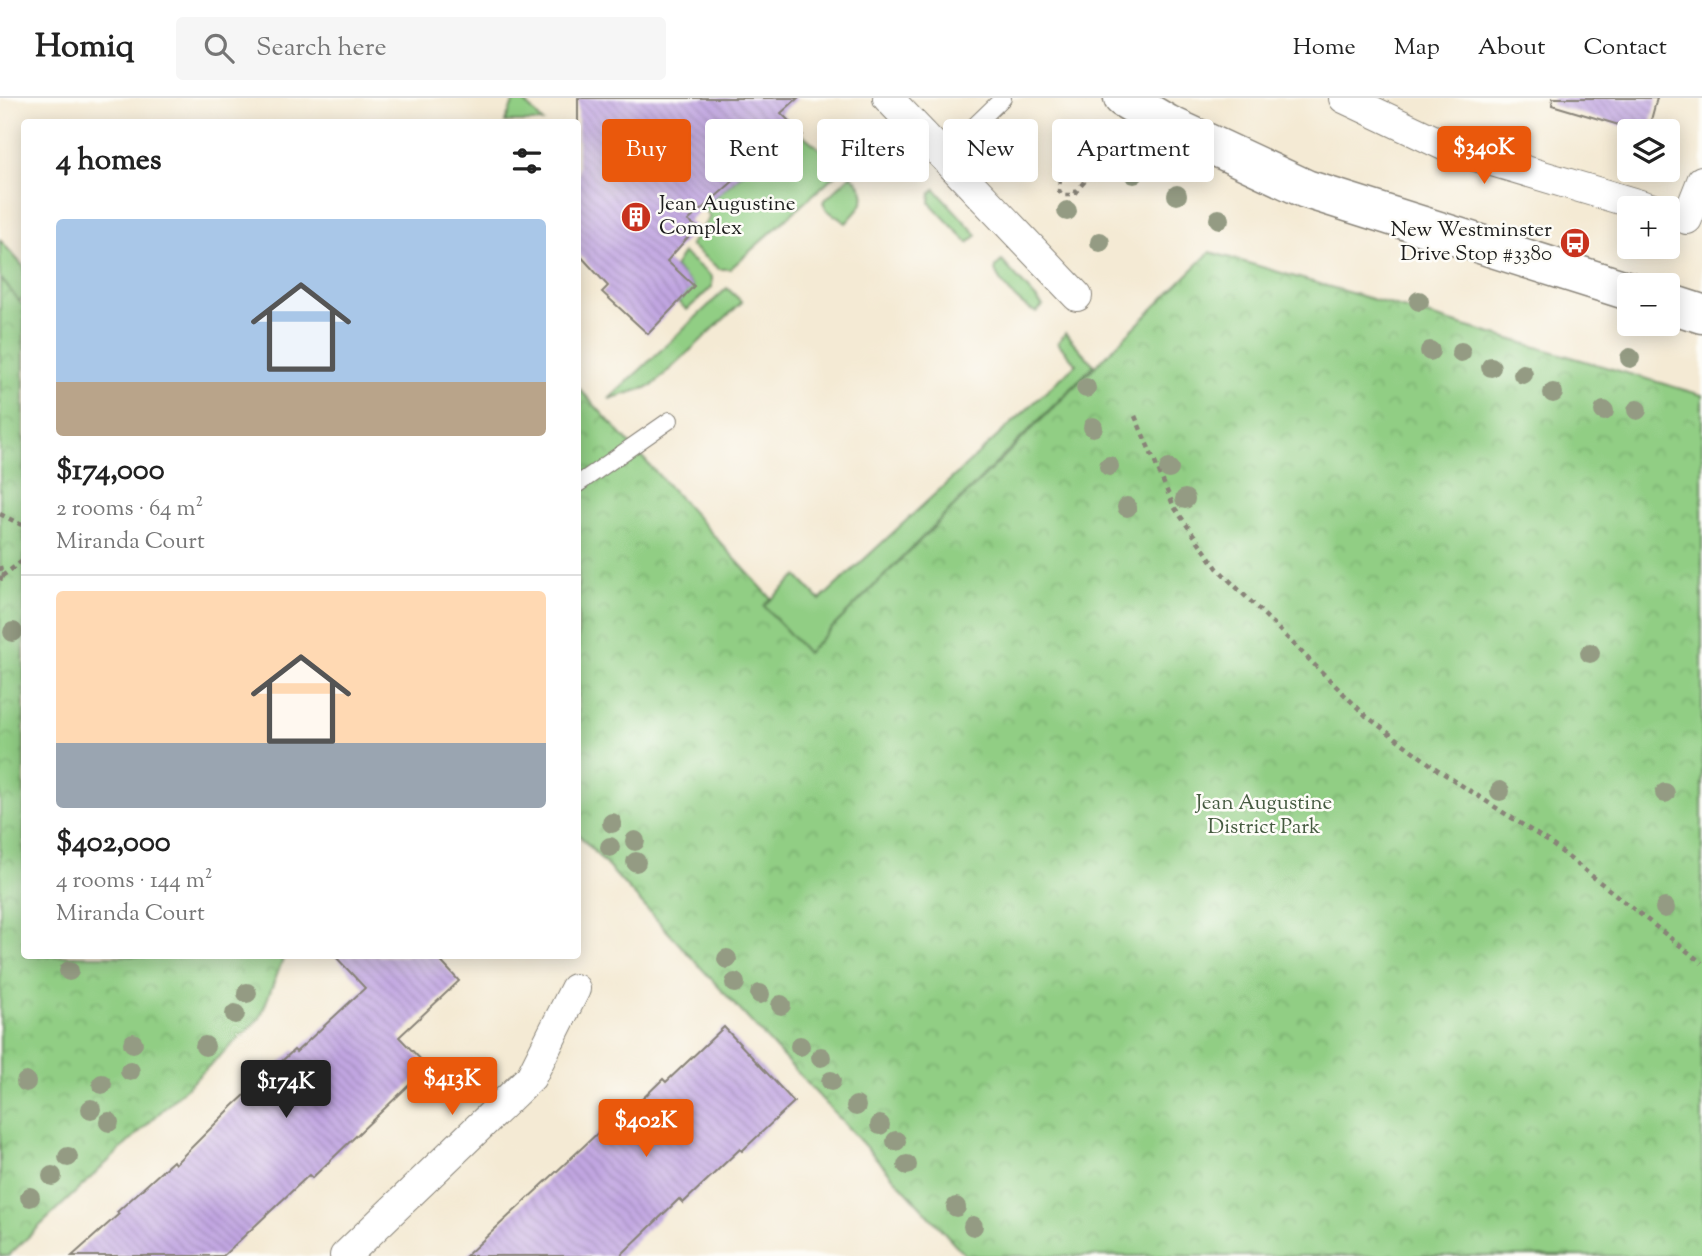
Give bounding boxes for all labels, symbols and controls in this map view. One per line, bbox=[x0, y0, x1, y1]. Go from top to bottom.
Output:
search box bbox=[176, 17, 666, 80]
text: Homiq bbox=[35, 24, 134, 72]
icon: search bbox=[200, 29, 238, 67]
text: Search here bbox=[256, 30, 387, 67]
text: Home bbox=[1293, 31, 1356, 65]
text: Map bbox=[1394, 31, 1440, 65]
text: About bbox=[1478, 31, 1545, 65]
text: Contact bbox=[1583, 31, 1667, 65]
chip: Buy bbox=[602, 119, 691, 182]
chip: Rent bbox=[705, 119, 803, 182]
chip: Filters bbox=[817, 119, 929, 182]
chip: New bbox=[943, 119, 1038, 182]
chip: Apartment bbox=[1052, 119, 1214, 182]
map controls bbox=[1617, 119, 1680, 336]
button: layers bbox=[1617, 119, 1680, 182]
pin: $340K bbox=[1435, 126, 1533, 186]
text: $340K bbox=[1453, 132, 1515, 165]
text: 4 homes bbox=[56, 140, 162, 183]
icon: filters bbox=[508, 142, 546, 180]
place label: Jean Augustine Complex bbox=[658, 190, 796, 244]
button: + bbox=[1617, 196, 1680, 259]
building icon: Jean Augustine Complex bbox=[619, 200, 653, 234]
place label: New Westminster Drive Stop #3380 bbox=[1391, 216, 1552, 270]
bus stop icon: New Westminster Drive Stop #3380 bbox=[1558, 226, 1592, 260]
icon: home bbox=[238, 264, 364, 390]
button: − bbox=[1617, 273, 1680, 336]
text: $174,000 bbox=[56, 450, 165, 493]
text: 2 rooms · 64 m² bbox=[56, 493, 203, 526]
text: Miranda Court bbox=[56, 526, 205, 559]
icon: home bbox=[238, 636, 364, 762]
park label: Jean Augustine District Park bbox=[1195, 789, 1332, 843]
text: $402,000 bbox=[56, 822, 171, 865]
text: 4 rooms · 144 m² bbox=[56, 865, 213, 898]
text: Miranda Court bbox=[56, 898, 205, 931]
pin: $413K bbox=[403, 1058, 501, 1117]
pin: $174K bbox=[237, 1060, 335, 1120]
text: $413K bbox=[423, 1063, 481, 1096]
text: $174K bbox=[257, 1066, 315, 1099]
pin: $402K bbox=[597, 1100, 695, 1159]
text: $402K bbox=[615, 1105, 678, 1138]

